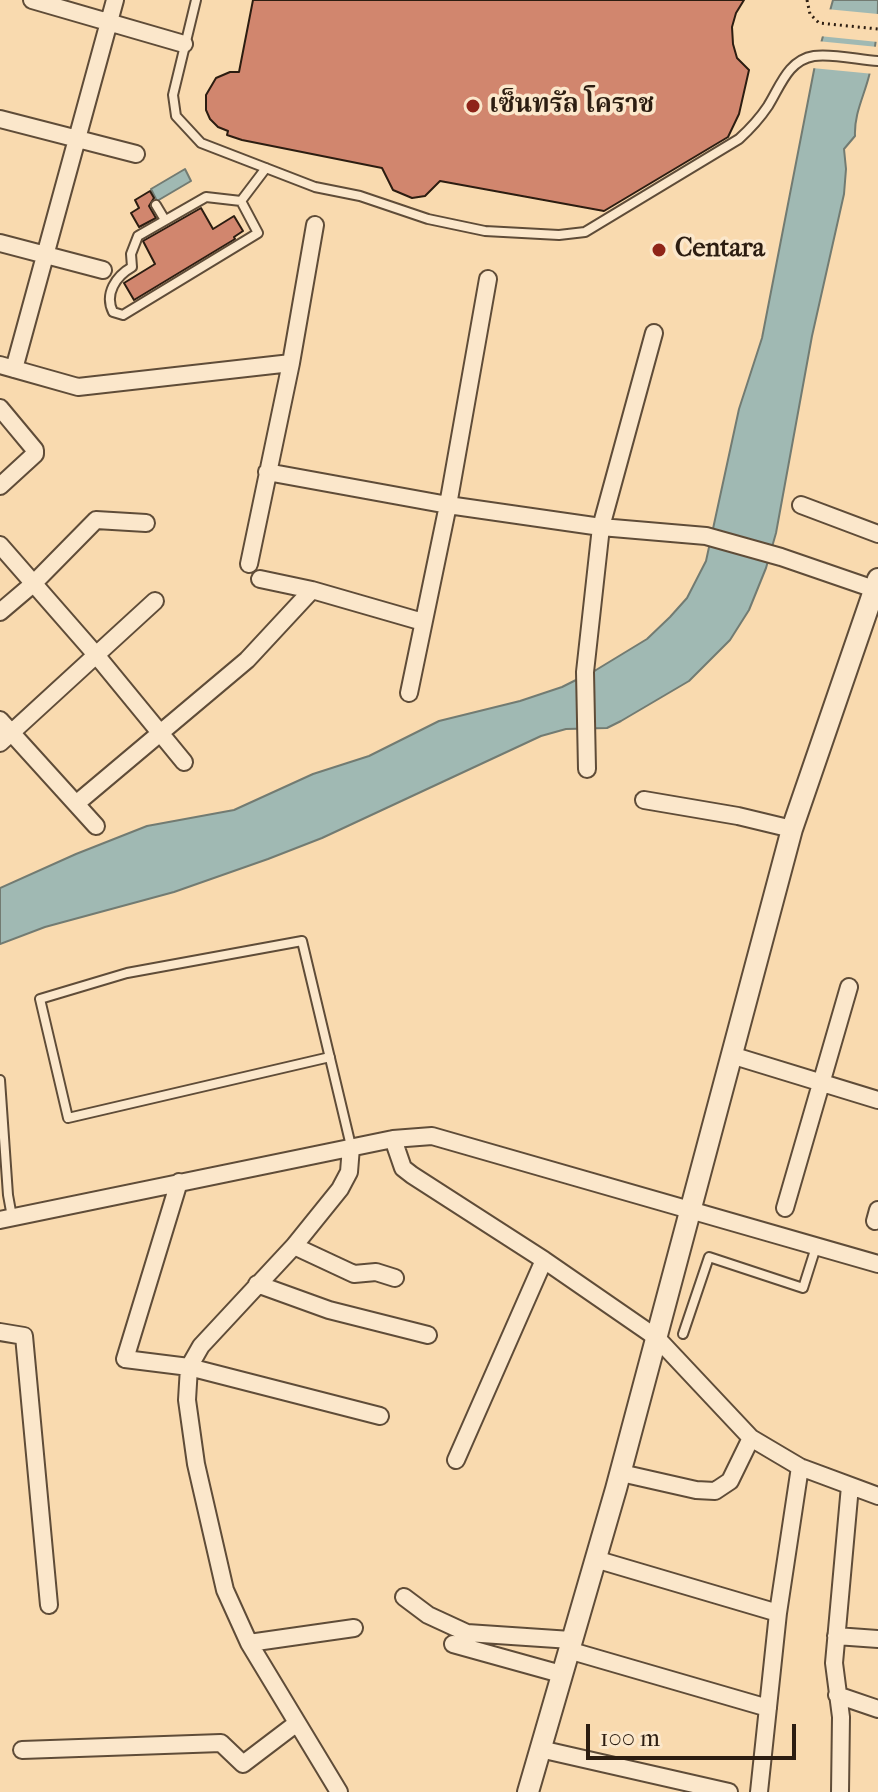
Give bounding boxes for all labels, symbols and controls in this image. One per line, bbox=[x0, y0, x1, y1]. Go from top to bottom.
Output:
place label: เซ็นทรัล โคราช bbox=[489, 90, 654, 122]
marker: เซ็นทรัล โคราช bbox=[464, 97, 482, 115]
place label: Centara bbox=[675, 234, 765, 266]
marker: Centara bbox=[650, 241, 668, 259]
scale bar bbox=[590, 1708, 800, 1758]
text: 100 m bbox=[600, 1724, 660, 1752]

